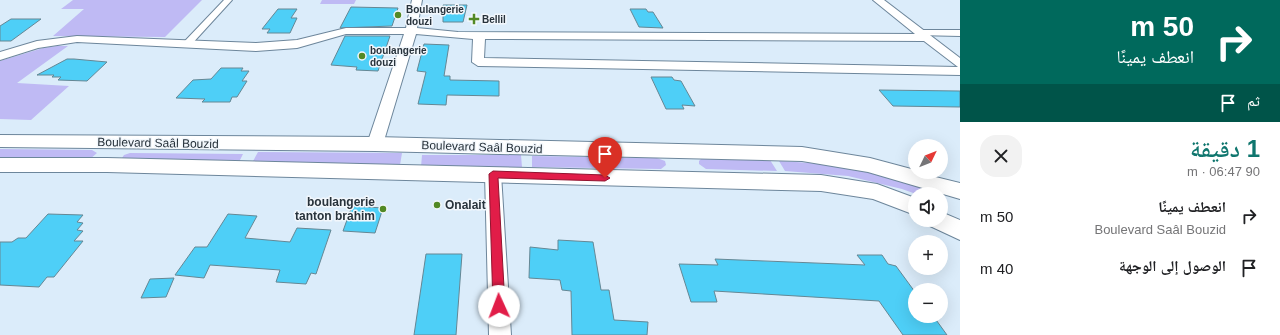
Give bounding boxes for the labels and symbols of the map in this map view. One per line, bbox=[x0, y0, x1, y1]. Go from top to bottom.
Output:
place label: Boulangerie douzi bbox=[406, 4, 464, 27]
marker: Boulangerie douzi bbox=[393, 10, 403, 20]
marker: Bellil bbox=[469, 14, 479, 24]
place label: Bellil bbox=[482, 14, 506, 25]
place label: boulangerie douzi bbox=[370, 45, 427, 68]
marker: boulangerie douzi bbox=[357, 51, 367, 61]
street label: Boulevard Saâl Bouzid bbox=[97, 135, 219, 151]
pin bbox=[588, 137, 622, 178]
street label: Boulevard Saâl Bouzid bbox=[421, 138, 543, 156]
north arrow bbox=[908, 139, 948, 179]
place label: boulangerie tanton brahim bbox=[295, 195, 375, 223]
place label: Onalait bbox=[445, 198, 486, 212]
marker: Onalait bbox=[432, 200, 442, 210]
marker: boulangerie tanton brahim bbox=[378, 204, 388, 214]
position arrow bbox=[478, 285, 520, 327]

